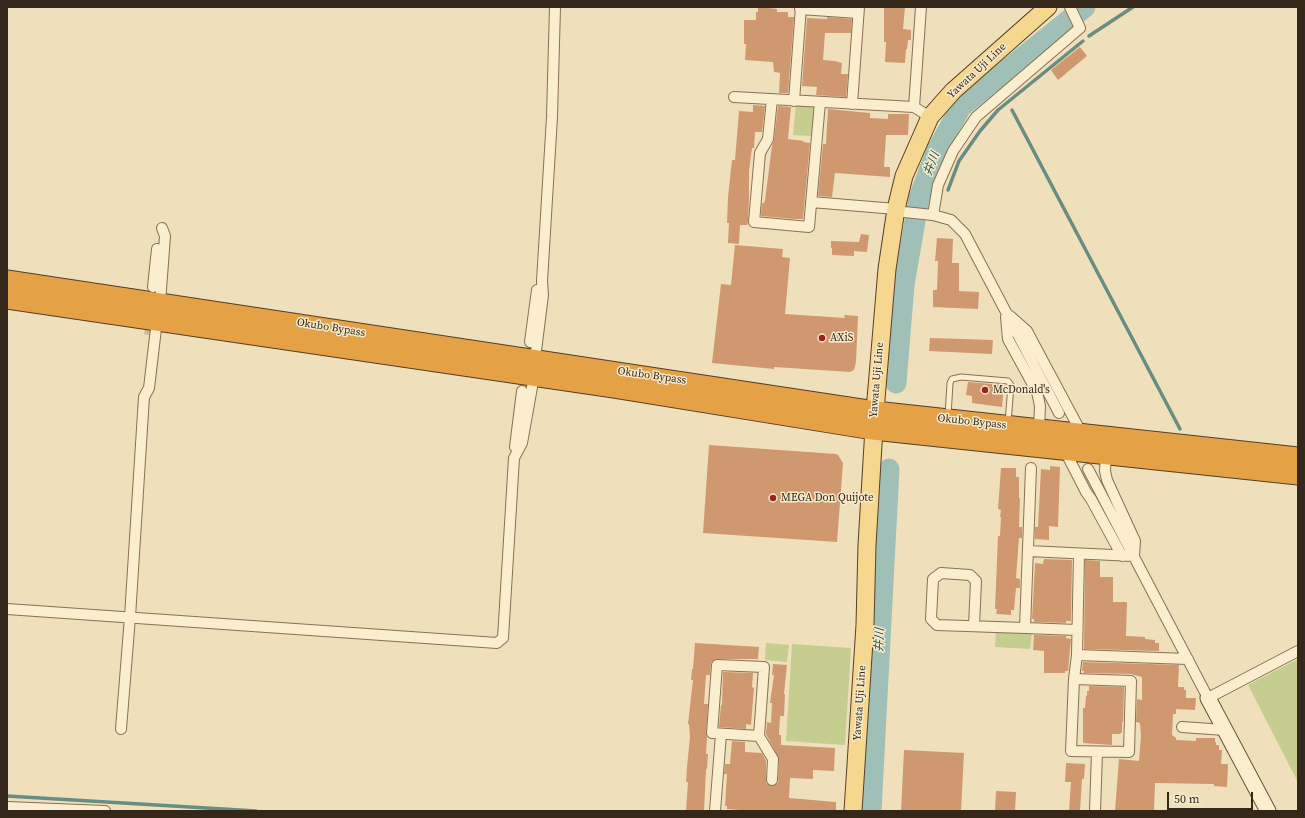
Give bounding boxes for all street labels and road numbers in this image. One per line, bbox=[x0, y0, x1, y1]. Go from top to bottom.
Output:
street label: Yawata Uji Line bbox=[945, 40, 1009, 102]
street label: Okubo Bypass bbox=[296, 316, 366, 340]
street label: Yawata Uji Line bbox=[867, 342, 887, 418]
street label: Okubo Bypass bbox=[617, 365, 687, 387]
street label: Okubo Bypass bbox=[937, 412, 1007, 432]
street label: Yawata Uji Line bbox=[851, 665, 869, 741]

